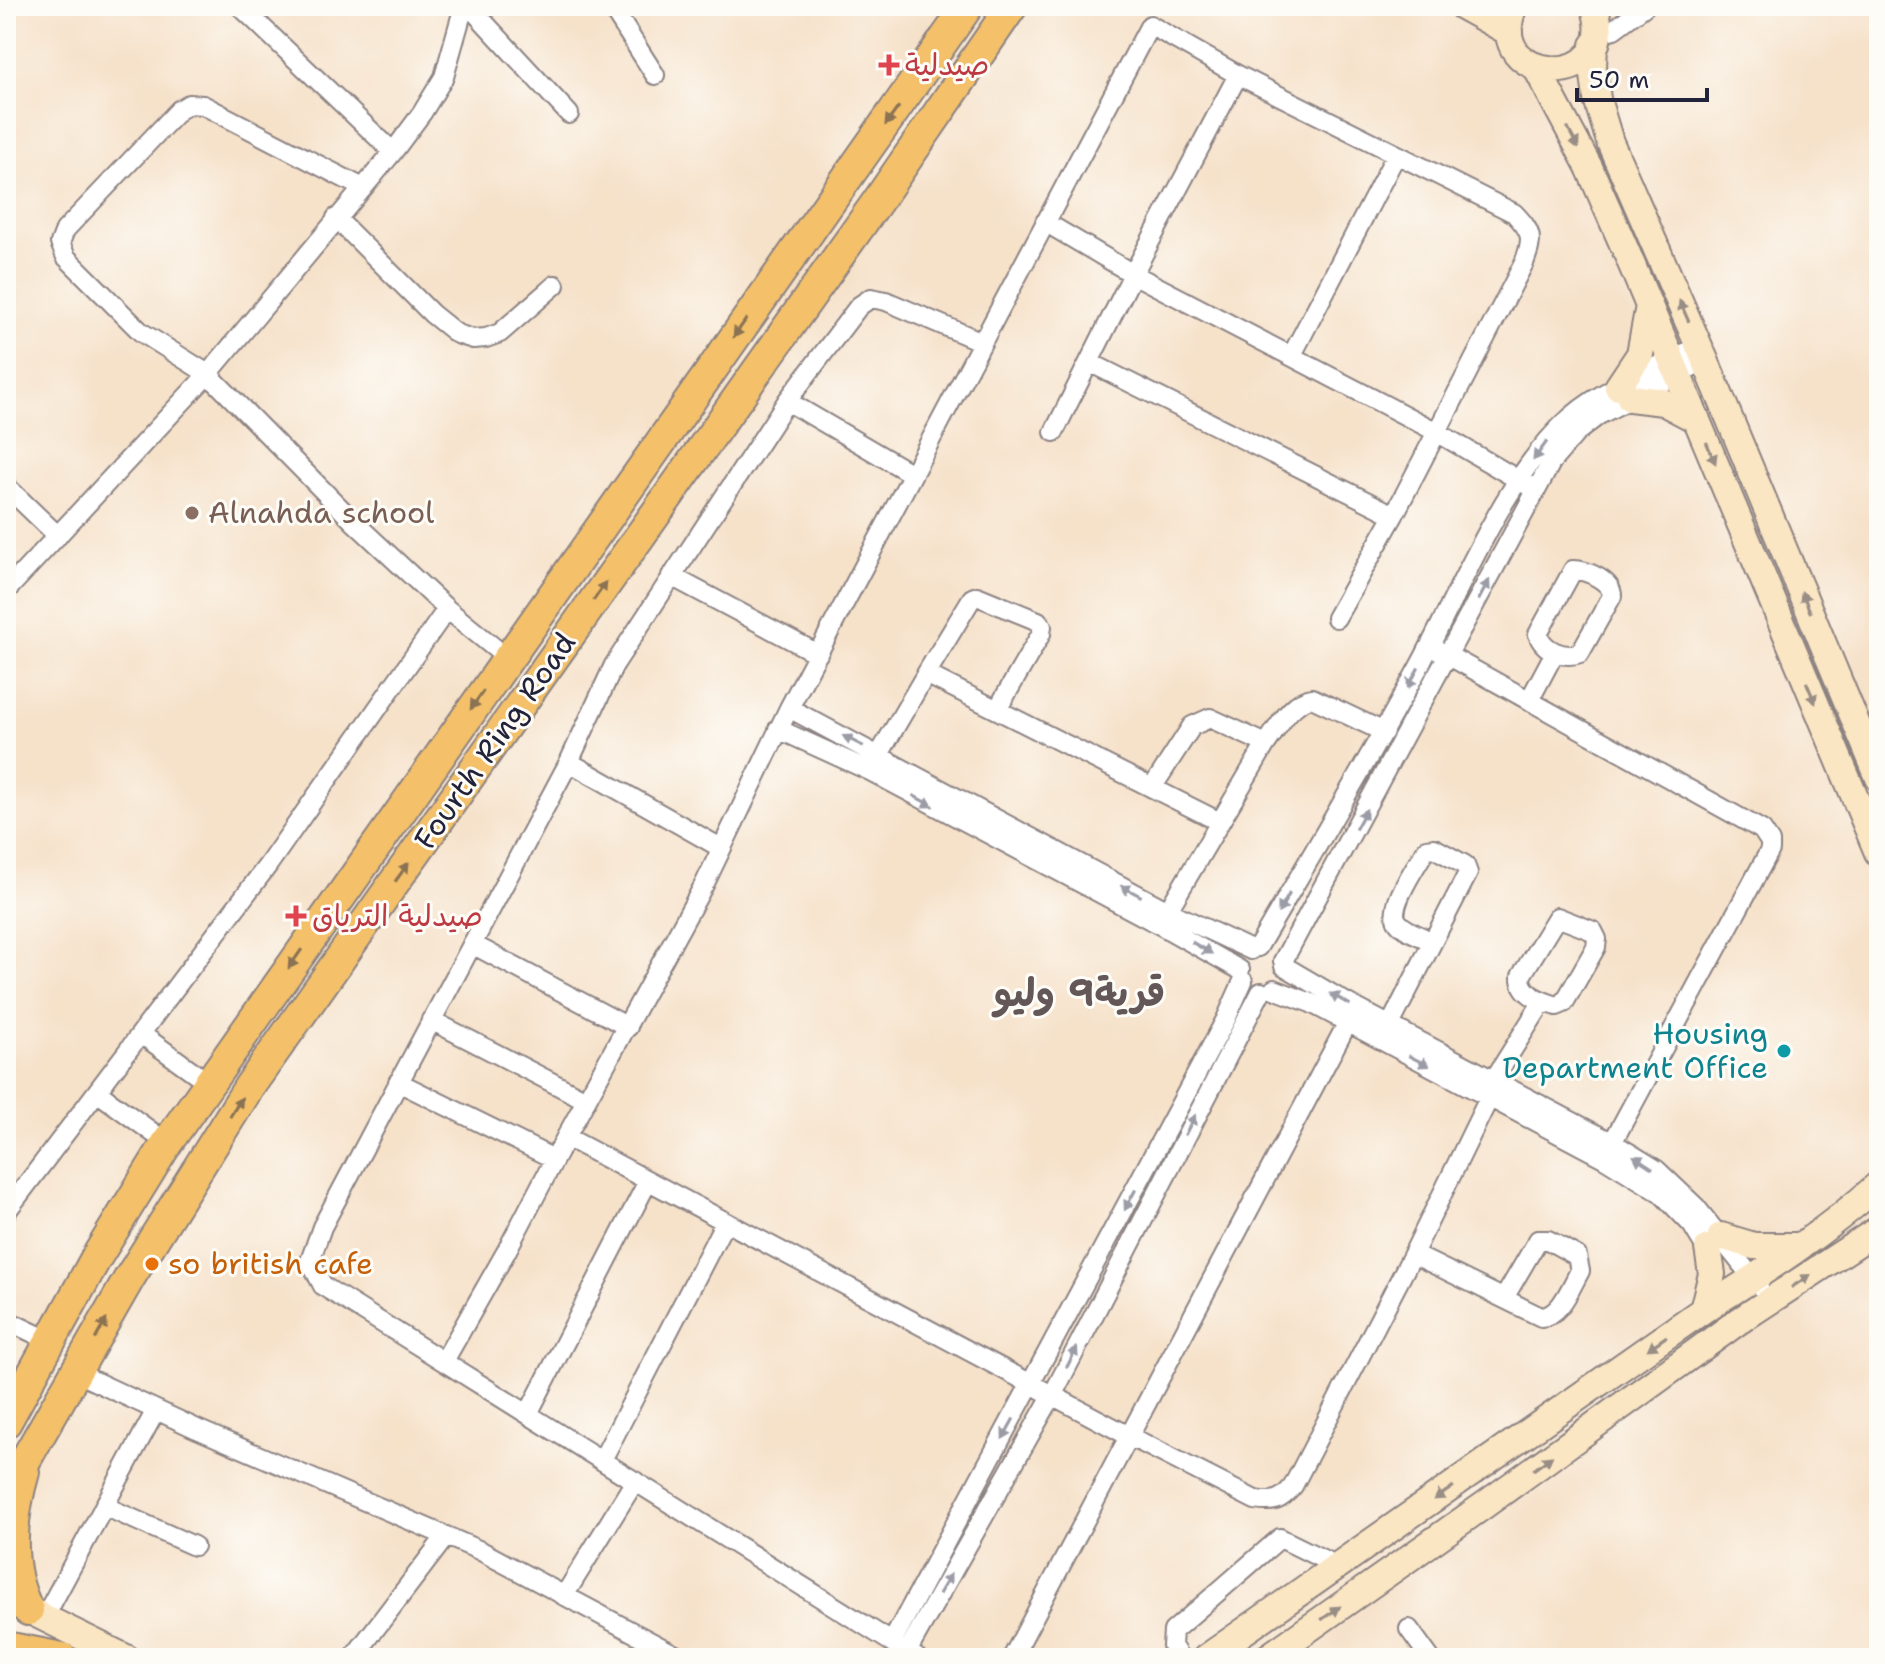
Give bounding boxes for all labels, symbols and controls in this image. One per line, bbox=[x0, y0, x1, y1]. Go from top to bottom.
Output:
place label: صيدلية bbox=[905, 44, 989, 85]
scale bar bbox=[1577, 52, 1707, 102]
marker: صيدلية bbox=[880, 56, 898, 74]
text: 50 m bbox=[1589, 64, 1649, 96]
one-way arrow bbox=[885, 106, 900, 127]
one-way arrow bbox=[1567, 126, 1580, 149]
one-way arrow bbox=[1677, 299, 1690, 323]
one-way arrow bbox=[733, 317, 748, 338]
one-way arrow bbox=[1533, 441, 1548, 462]
one-way arrow bbox=[1705, 441, 1718, 465]
place label: Alnahda school bbox=[208, 492, 434, 533]
marker: Alnahda school bbox=[183, 504, 201, 522]
one-way arrow bbox=[1478, 578, 1491, 601]
one-way arrow bbox=[592, 580, 608, 601]
one-way arrow bbox=[1799, 591, 1812, 614]
street label: Fourth Ring Road bbox=[404, 624, 585, 858]
one-way arrow bbox=[1406, 666, 1420, 689]
one-way arrow bbox=[1805, 681, 1818, 705]
one-way arrow bbox=[469, 689, 485, 711]
one-way arrow bbox=[841, 735, 864, 748]
one-way arrow bbox=[912, 794, 934, 808]
one-way arrow bbox=[1354, 807, 1367, 830]
one-way arrow bbox=[394, 862, 410, 883]
one-way arrow bbox=[1119, 885, 1142, 898]
one-way arrow bbox=[1277, 892, 1291, 914]
place label: صيدلية الترياق bbox=[312, 895, 483, 936]
marker: صيدلية الترياق bbox=[287, 907, 305, 925]
one-way arrow bbox=[1191, 941, 1213, 955]
one-way arrow bbox=[288, 948, 303, 969]
district label: قرية9 وليو bbox=[991, 967, 1165, 1018]
one-way arrow bbox=[1329, 992, 1351, 1006]
place label: Housing Department Office bbox=[1502, 1013, 1768, 1088]
marker: Housing Department Office bbox=[1775, 1042, 1793, 1060]
one-way arrow bbox=[1407, 1055, 1430, 1068]
one-way arrow bbox=[229, 1097, 244, 1118]
one-way arrow bbox=[1184, 1114, 1197, 1137]
one-way arrow bbox=[1632, 1155, 1654, 1169]
one-way arrow bbox=[1123, 1189, 1137, 1211]
place label: so british cafe bbox=[168, 1243, 373, 1284]
marker: so british cafe bbox=[143, 1255, 161, 1273]
one-way arrow bbox=[1790, 1274, 1812, 1289]
one-way arrow bbox=[94, 1318, 108, 1340]
one-way arrow bbox=[1646, 1335, 1667, 1350]
one-way arrow bbox=[1065, 1345, 1079, 1368]
one-way arrow bbox=[1001, 1418, 1014, 1441]
one-way arrow bbox=[1532, 1455, 1553, 1471]
one-way arrow bbox=[1434, 1485, 1455, 1501]
one-way arrow bbox=[938, 1573, 952, 1595]
one-way arrow bbox=[1320, 1606, 1341, 1621]

